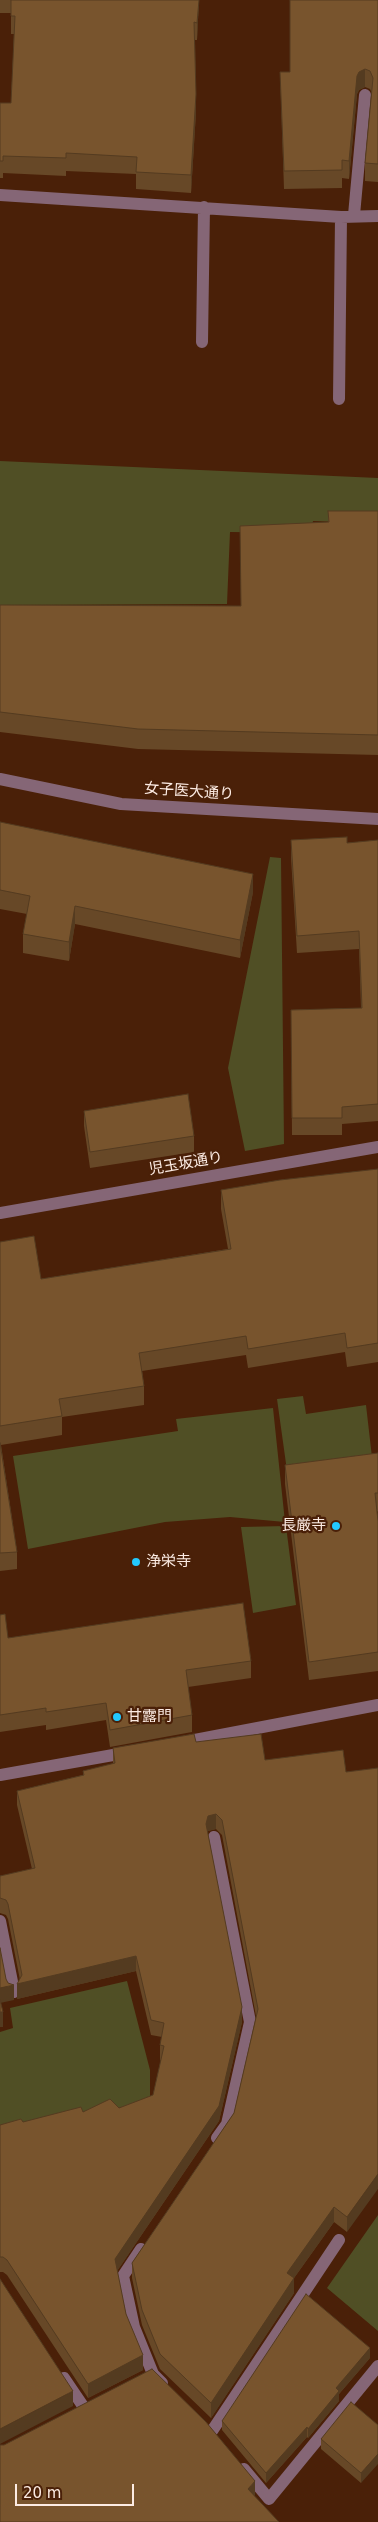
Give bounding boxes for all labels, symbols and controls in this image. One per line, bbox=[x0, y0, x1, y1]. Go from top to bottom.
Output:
street label: 女子医大通り bbox=[143, 780, 235, 804]
street label: 児玉坂通り bbox=[148, 1149, 224, 1179]
place label: 長厳寺 bbox=[281, 1517, 326, 1535]
marker: 長厳寺 bbox=[330, 1520, 342, 1532]
place label: 浄栄寺 bbox=[146, 1553, 191, 1571]
marker: 浄栄寺 bbox=[130, 1556, 142, 1568]
place label: 甘露門 bbox=[127, 1708, 172, 1726]
marker: 甘露門 bbox=[111, 1711, 123, 1723]
scale bar bbox=[18, 2474, 136, 2506]
text: 20 m bbox=[23, 2484, 61, 2502]

